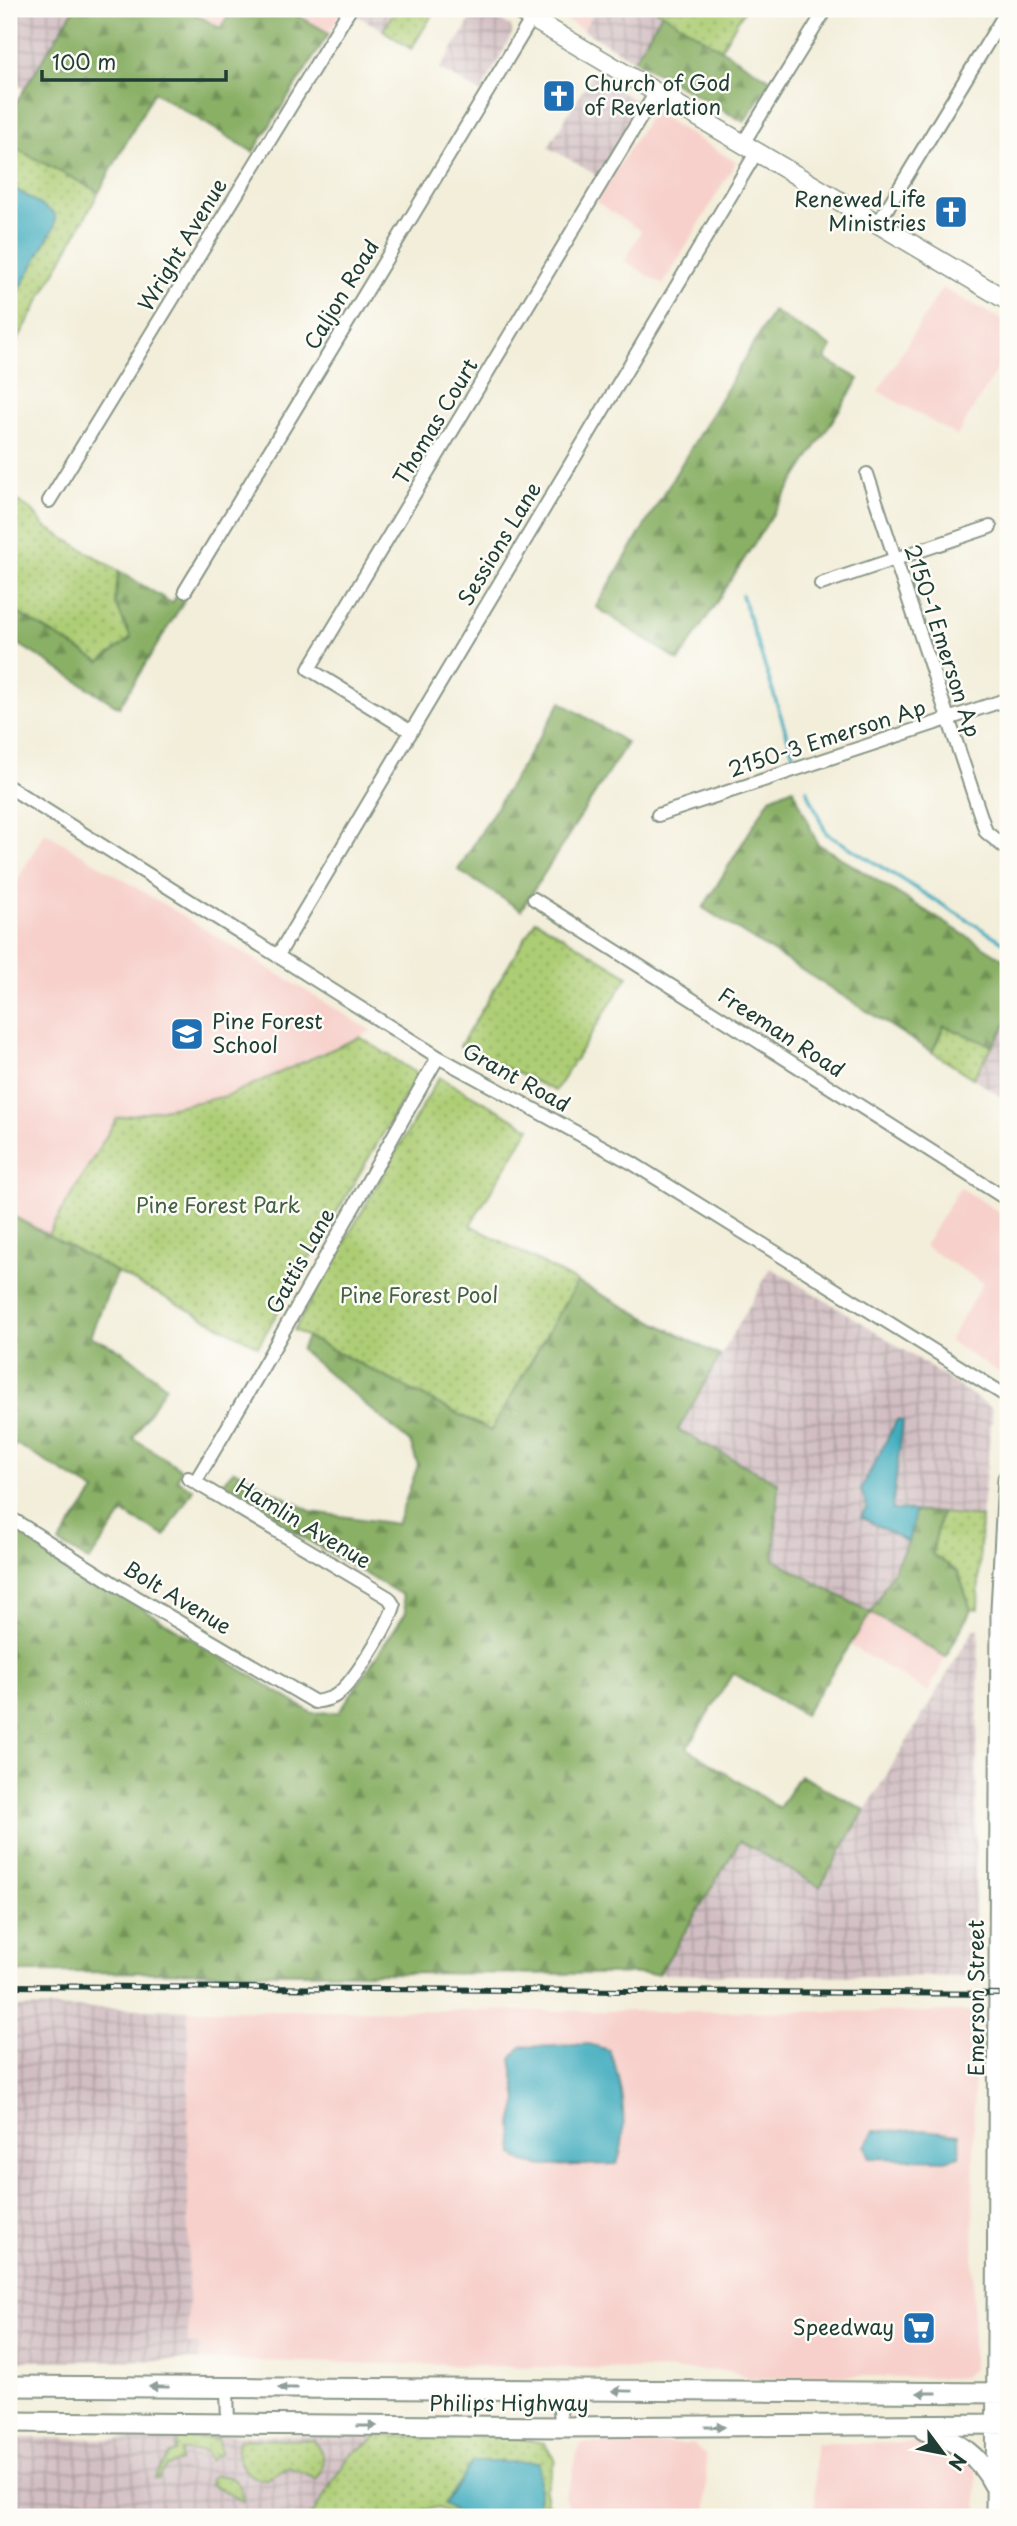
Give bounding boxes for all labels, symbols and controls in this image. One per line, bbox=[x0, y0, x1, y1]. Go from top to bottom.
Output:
scale bar bbox=[42, 38, 226, 82]
text: 100 m bbox=[52, 45, 116, 77]
place label: Church of God of Reverlation bbox=[584, 66, 730, 122]
church icon: Church of God of Reverlation bbox=[540, 77, 578, 115]
street label: Wright Avenue bbox=[129, 171, 234, 317]
place label: Renewed Life Ministries bbox=[794, 182, 926, 238]
church icon: Renewed Life Ministries bbox=[932, 193, 970, 231]
street label: Caljon Road bbox=[295, 233, 386, 355]
street label: Thomas Court bbox=[384, 352, 485, 490]
street label: Sessions Lane bbox=[448, 475, 548, 611]
street label: 2150-1 Emerson Ap bbox=[898, 540, 990, 741]
street label: 2150-3 Emerson Ap bbox=[723, 690, 929, 784]
street label: Freeman Road bbox=[713, 978, 852, 1084]
place label: Pine Forest School bbox=[212, 1004, 323, 1060]
school or university icon: Pine Forest School bbox=[168, 1015, 206, 1053]
street label: Grant Road bbox=[457, 1034, 577, 1119]
park label: Pine Forest Park bbox=[136, 1188, 301, 1220]
street label: Gattis Lane bbox=[257, 1201, 342, 1319]
park label: Pine Forest Pool bbox=[340, 1278, 498, 1310]
street label: Hamlin Avenue bbox=[230, 1469, 378, 1575]
street label: Bolt Avenue bbox=[118, 1551, 238, 1641]
street label: Emerson Street bbox=[959, 1920, 991, 2076]
supermarket icon: Speedway bbox=[900, 2309, 938, 2347]
place label: Speedway bbox=[793, 2310, 894, 2342]
one-way arrow bbox=[148, 2382, 170, 2393]
one-way arrow bbox=[277, 2383, 299, 2394]
one-way arrow bbox=[611, 2385, 633, 2397]
street label: Philips Highway bbox=[429, 2386, 589, 2418]
one-way arrow bbox=[916, 2387, 938, 2399]
north arrow bbox=[908, 2418, 978, 2488]
one-way arrow bbox=[356, 2420, 378, 2432]
one-way arrow bbox=[704, 2421, 726, 2433]
text: N bbox=[942, 2449, 974, 2476]

